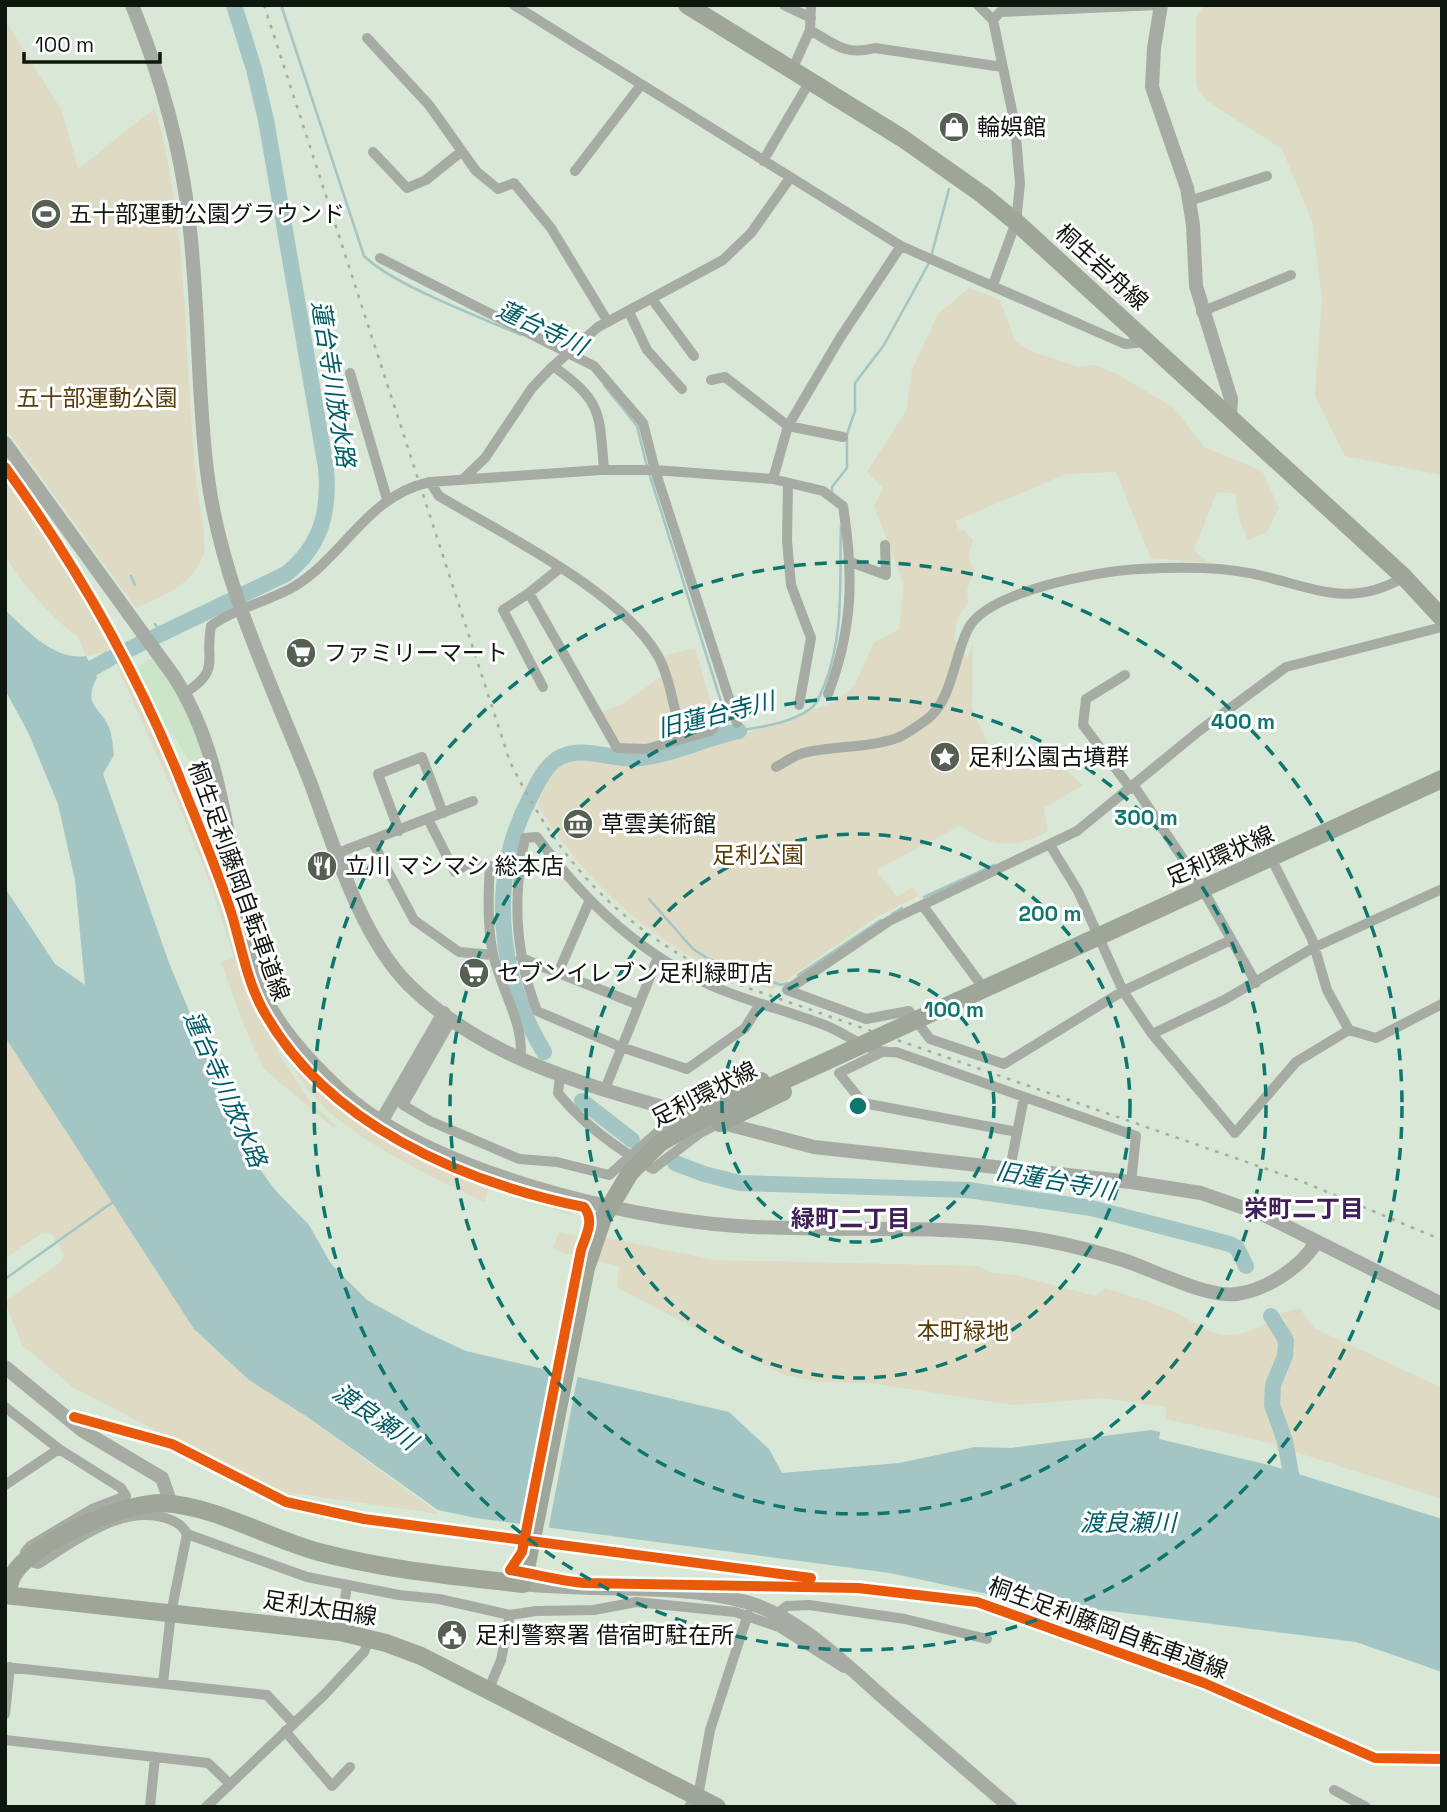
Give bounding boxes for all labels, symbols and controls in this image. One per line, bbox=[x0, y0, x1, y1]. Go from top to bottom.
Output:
scale bar bbox=[24, 21, 161, 65]
text: 100 m bbox=[35, 31, 94, 58]
shop icon: 輪娯館 bbox=[937, 110, 971, 144]
place label: 輪娯館 bbox=[977, 112, 1046, 142]
sports icon: 五十部運動公園グラウンド bbox=[29, 197, 63, 231]
place label: 五十部運動公園グラウンド bbox=[69, 199, 345, 229]
street label: 桐生岩舟線 bbox=[1049, 217, 1155, 317]
water label: 蓮台寺川 bbox=[492, 293, 595, 363]
water label: 蓮台寺川放水路 bbox=[305, 299, 362, 471]
park label: 五十部運動公園 bbox=[17, 383, 178, 413]
supermarket icon: ファミリーマート bbox=[284, 636, 318, 670]
place label: ファミリーマート bbox=[324, 638, 508, 668]
water label: 旧蓮台寺川 bbox=[654, 684, 781, 744]
text: 400 m bbox=[1211, 708, 1275, 735]
place icon: 足利公園古墳群 bbox=[928, 740, 962, 774]
place label: 足利公園古墳群 bbox=[968, 742, 1129, 772]
street label: 桐生足利藤岡自転車道線 bbox=[182, 757, 296, 1005]
text: 300 m bbox=[1114, 804, 1178, 831]
museum icon: 草雲美術館 bbox=[561, 807, 595, 841]
place label: 草雲美術館 bbox=[601, 809, 716, 839]
street label: 足利環状線 bbox=[1161, 819, 1279, 893]
park label: 足利公園 bbox=[712, 840, 804, 870]
restaurant icon: 立川 マシマシ 総本店 bbox=[305, 849, 339, 883]
place label: 立川 マシマシ 総本店 bbox=[345, 851, 564, 881]
text: 200 m bbox=[1019, 900, 1081, 927]
supermarket icon: セブンイレブン足利緑町店 bbox=[457, 956, 491, 990]
place label: セブンイレブン足利緑町店 bbox=[497, 958, 773, 988]
text: 100 m bbox=[924, 996, 984, 1023]
water label: 蓮台寺川放水路 bbox=[177, 1006, 275, 1174]
street label: 足利環状線 bbox=[646, 1055, 762, 1133]
centre of rings bbox=[846, 1094, 870, 1118]
water label: 旧蓮台寺川 bbox=[993, 1155, 1120, 1207]
district label: 栄町二丁目 bbox=[1244, 1193, 1364, 1224]
district label: 緑町二丁目 bbox=[791, 1203, 911, 1234]
park label: 本町緑地 bbox=[917, 1316, 1009, 1346]
water label: 渡良瀬川 bbox=[327, 1376, 426, 1459]
water label: 渡良瀬川 bbox=[1080, 1507, 1179, 1538]
street label: 桐生足利藤岡自転車道線 bbox=[984, 1571, 1232, 1685]
street label: 足利太田線 bbox=[261, 1584, 379, 1632]
public building icon: 足利警察署 借宿町駐在所 bbox=[435, 1618, 469, 1652]
place label: 足利警察署 借宿町駐在所 bbox=[475, 1620, 734, 1650]

